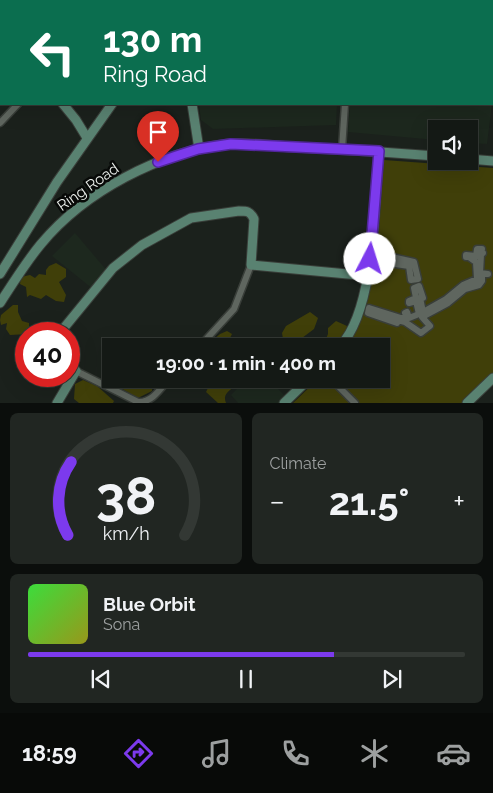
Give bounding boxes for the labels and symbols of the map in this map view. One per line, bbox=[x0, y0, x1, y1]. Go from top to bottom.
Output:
pin bbox=[137, 111, 179, 162]
street label: Ring Road bbox=[54, 159, 122, 215]
position arrow bbox=[343, 232, 395, 284]
speed limit sign: 40 bbox=[15, 322, 80, 387]

